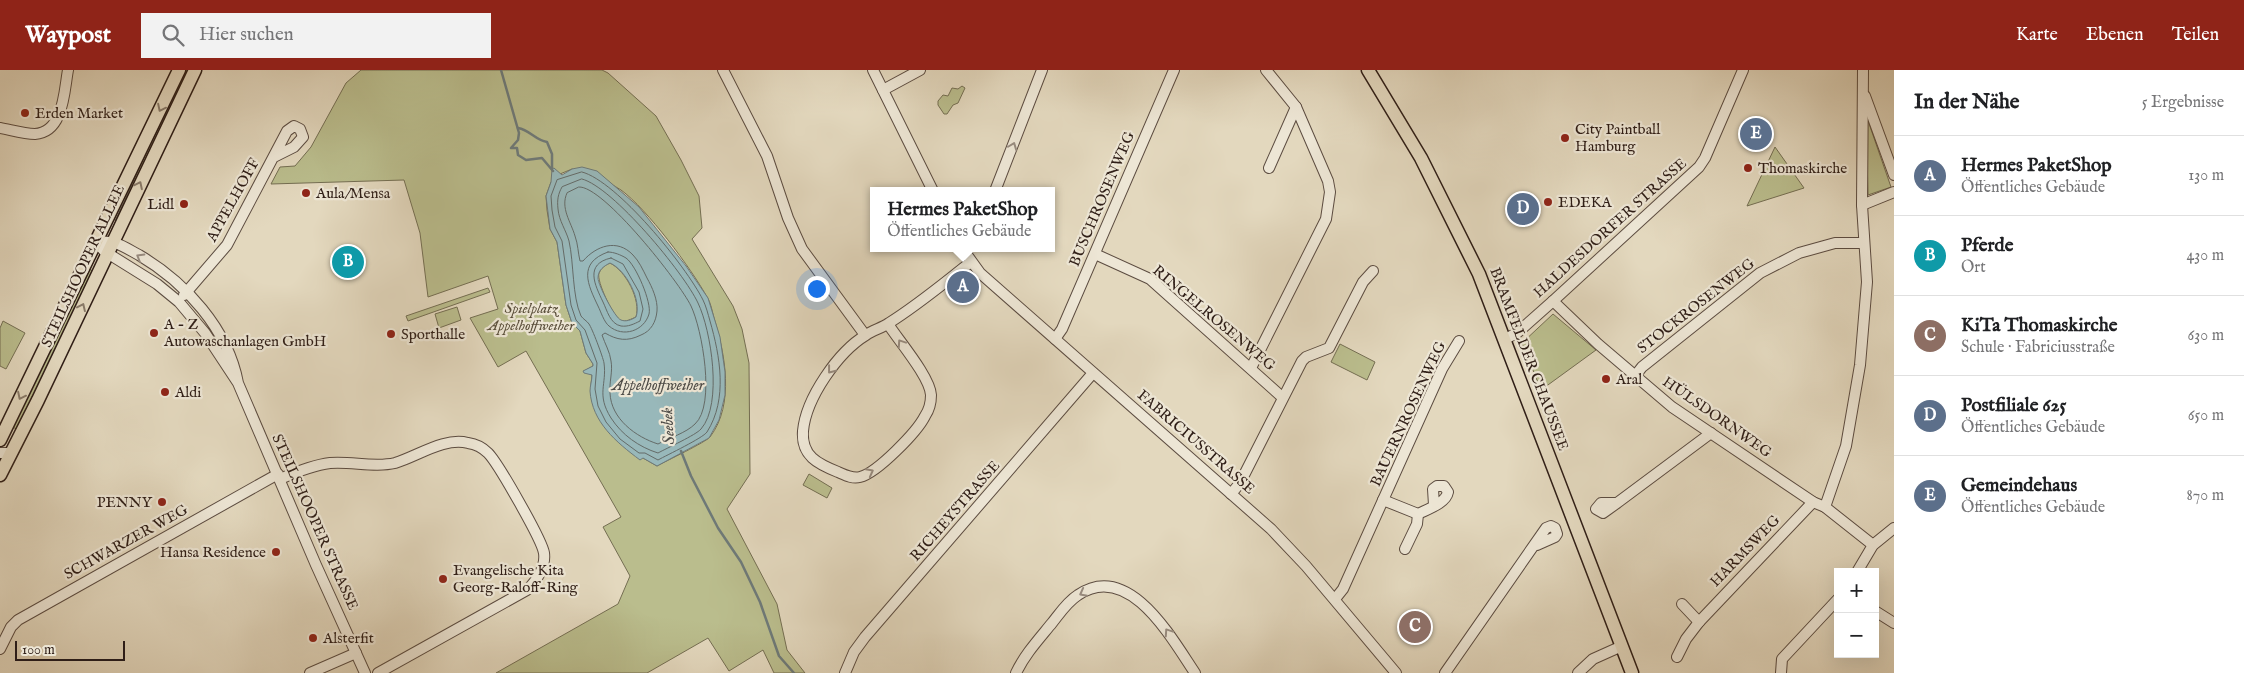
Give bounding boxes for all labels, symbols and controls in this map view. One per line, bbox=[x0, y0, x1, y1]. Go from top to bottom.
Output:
search box bbox=[141, 13, 491, 58]
text: Waypost bbox=[25, 20, 111, 51]
icon: search bbox=[159, 21, 187, 49]
text: Hier suchen bbox=[199, 23, 294, 47]
text: Karte bbox=[2016, 24, 2058, 47]
text: Ebenen bbox=[2086, 24, 2144, 47]
text: Teilen bbox=[2172, 24, 2219, 47]
text: In der Nähe bbox=[1914, 89, 2020, 116]
text: 5 Ergebnisse bbox=[2142, 93, 2224, 113]
one-way arrow bbox=[157, 103, 167, 112]
place label: Erden Market bbox=[35, 104, 123, 123]
marker: Erden Market bbox=[19, 107, 31, 119]
pin: E bbox=[1740, 115, 1772, 153]
place label: City Paintball Hamburg bbox=[1575, 120, 1661, 156]
street label: BUSCHROSENWEG bbox=[1065, 129, 1139, 269]
marker: City Paintball Hamburg bbox=[1559, 132, 1571, 144]
one-way arrow bbox=[1007, 142, 1017, 151]
street label: HALDESDORFER STRASSE bbox=[1529, 154, 1691, 302]
text: Hermes PaketShop bbox=[1961, 154, 2112, 178]
street label: APPELHOFF bbox=[202, 155, 264, 246]
place label: Thomaskirche bbox=[1758, 159, 1847, 178]
marker: Thomaskirche bbox=[1742, 162, 1754, 174]
text: A bbox=[1925, 166, 1935, 186]
text: 130 m bbox=[2188, 166, 2224, 186]
text: Öffentliches Gebäude bbox=[1961, 178, 2105, 198]
one-way arrow bbox=[133, 181, 143, 190]
street label: STEILSHOOPER ALLEE bbox=[37, 182, 129, 350]
place label: Aula/Mensa bbox=[315, 184, 391, 203]
marker: Aula/Mensa bbox=[300, 187, 312, 199]
popup bbox=[870, 187, 1055, 252]
pin: D bbox=[1507, 190, 1539, 228]
place label: EDEKA bbox=[1558, 193, 1612, 212]
place label: Lidl bbox=[147, 195, 175, 214]
marker: EDEKA bbox=[1542, 196, 1554, 208]
marker: Lidl bbox=[178, 198, 190, 210]
text: Hermes PaketShop bbox=[887, 198, 1038, 222]
text: Öffentliches Gebäude bbox=[887, 222, 1031, 242]
text: Pferde bbox=[1961, 234, 2013, 258]
pin: B bbox=[332, 243, 364, 281]
text: B bbox=[1925, 246, 1935, 266]
text: 430 m bbox=[2186, 246, 2224, 266]
one-way arrow bbox=[137, 253, 146, 263]
street label: STOCKROSENWEG bbox=[1633, 254, 1759, 358]
text: Ort bbox=[1961, 258, 1986, 278]
street label: RINGELROSENWEG bbox=[1149, 261, 1279, 375]
street label: BRAMFELDER CHAUSSEE bbox=[1485, 265, 1573, 453]
pin: A bbox=[947, 268, 979, 306]
your location bbox=[804, 276, 830, 302]
park label: Spielplatz Appelhoffweiher bbox=[486, 299, 575, 335]
one-way arrow bbox=[75, 303, 86, 312]
text: KiTa Thomaskirche bbox=[1961, 314, 2117, 338]
place label: A - Z Autowaschanlagen GmbH bbox=[163, 315, 327, 351]
place label: Sporthalle bbox=[401, 325, 465, 344]
text: C bbox=[1924, 326, 1936, 346]
text: 630 m bbox=[2188, 326, 2224, 346]
marker: A - Z Autowaschanlagen GmbH bbox=[148, 327, 160, 339]
marker: Sporthalle bbox=[385, 328, 397, 340]
street label: BAUERNROSENWEG bbox=[1366, 338, 1450, 490]
text: Schule · Fabriciusstraße bbox=[1961, 338, 2115, 358]
one-way arrow bbox=[898, 339, 907, 349]
one-way arrow bbox=[828, 364, 836, 373]
place label: Aral bbox=[1615, 370, 1643, 389]
street label: HÜLSDORNWEG bbox=[1659, 372, 1775, 462]
marker: Aral bbox=[1600, 373, 1612, 385]
water label: Appelhoffweiher bbox=[610, 376, 706, 396]
place label: Aldi bbox=[174, 383, 201, 402]
marker: Aldi bbox=[159, 386, 171, 398]
street label: FABRICIUSSTRASSE bbox=[1133, 386, 1259, 498]
one-way arrow bbox=[17, 391, 27, 400]
text: Postfiliale 625 bbox=[1961, 394, 2066, 418]
water label: Seebek bbox=[658, 406, 680, 445]
text: D bbox=[1924, 406, 1936, 426]
text: 650 m bbox=[2188, 406, 2224, 426]
text: Öffentliches Gebäude bbox=[1961, 418, 2105, 438]
street label: STEILSHOOPER STRASSE bbox=[268, 431, 362, 613]
street label: RICHEYSTRASSE bbox=[906, 457, 1004, 565]
one-way arrow bbox=[865, 468, 874, 478]
text: Gemeindehaus bbox=[1961, 474, 2077, 498]
text: E bbox=[1924, 486, 1936, 506]
text: 870 m bbox=[2187, 486, 2224, 506]
place label: PENNY bbox=[97, 493, 153, 512]
marker: PENNY bbox=[156, 496, 168, 508]
text: Öffentliches Gebäude bbox=[1961, 498, 2105, 518]
street label: SCHWARZER WEG bbox=[61, 500, 191, 584]
street label: HARMSWEG bbox=[1706, 511, 1784, 591]
place label: Hansa Residence bbox=[160, 543, 266, 562]
marker: Hansa Residence bbox=[270, 546, 282, 558]
place label: Evangelische Kita Georg-Raloff-Ring bbox=[453, 561, 579, 597]
map controls bbox=[1834, 568, 1879, 658]
button: + bbox=[1834, 568, 1879, 613]
marker: Evangelische Kita Georg-Raloff-Ring bbox=[437, 573, 449, 585]
one-way arrow bbox=[1079, 587, 1088, 597]
pin: C bbox=[1399, 608, 1431, 646]
button: − bbox=[1834, 613, 1879, 658]
place label: Alsterfit bbox=[322, 629, 374, 648]
one-way arrow bbox=[1165, 629, 1174, 638]
marker: Alsterfit bbox=[307, 632, 319, 644]
scale bar bbox=[15, 638, 125, 661]
text: 100 m bbox=[22, 641, 55, 659]

